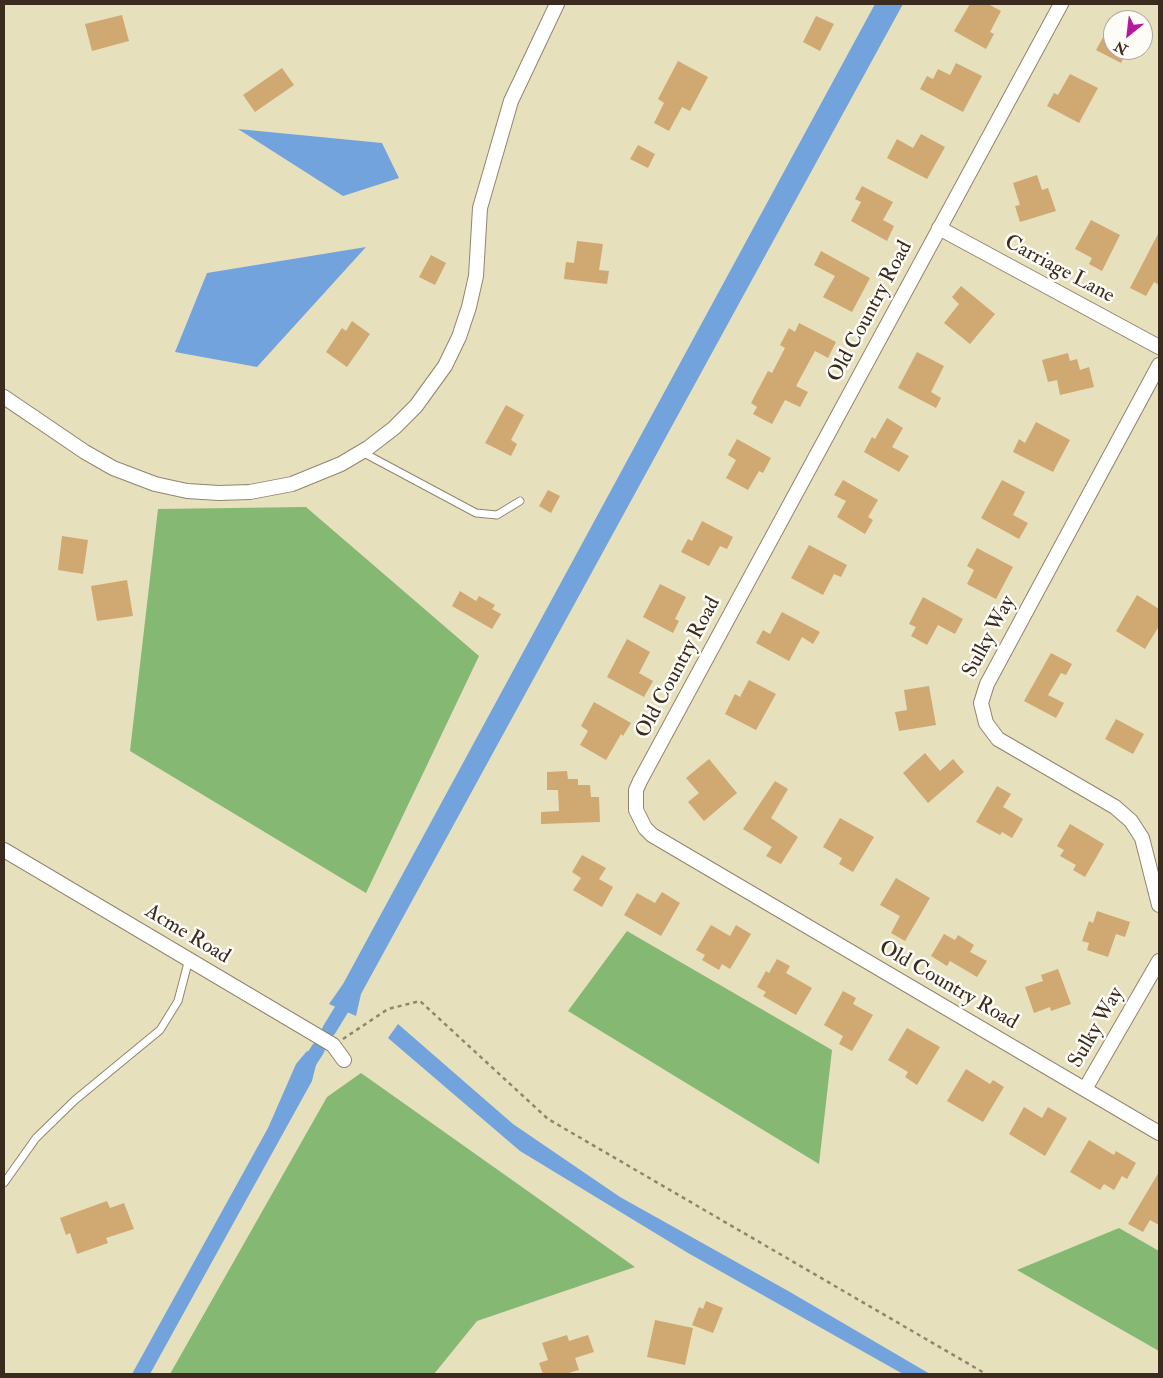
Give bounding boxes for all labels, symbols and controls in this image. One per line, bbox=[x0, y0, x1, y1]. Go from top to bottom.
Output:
north arrow bbox=[1103, 10, 1153, 60]
text: N bbox=[1111, 37, 1131, 58]
street label: Carriage Lane bbox=[1000, 231, 1118, 309]
street label: Old Country Road bbox=[823, 237, 919, 387]
street label: Sulky Way bbox=[958, 592, 1022, 682]
street label: Old Country Road bbox=[631, 593, 727, 743]
street label: Acme Road bbox=[140, 900, 234, 970]
street label: Old Country Road bbox=[874, 936, 1022, 1036]
street label: Sulky Way bbox=[1064, 983, 1130, 1073]

